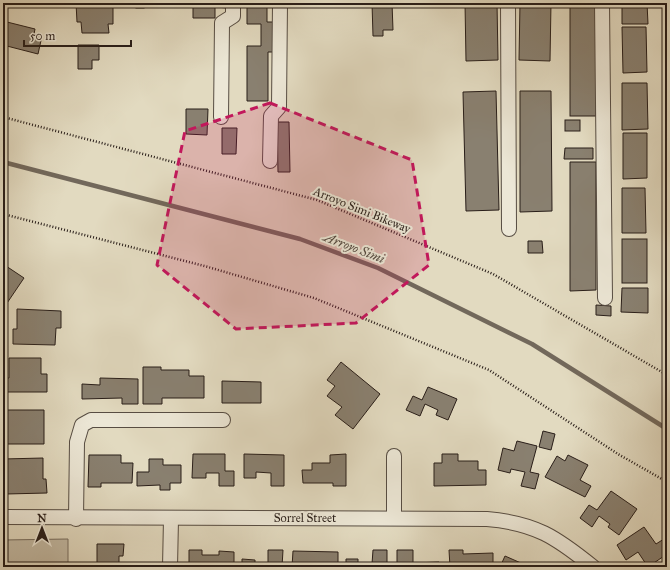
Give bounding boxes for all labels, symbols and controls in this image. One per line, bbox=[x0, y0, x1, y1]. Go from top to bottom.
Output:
scale bar bbox=[24, 22, 131, 48]
text: 50 m bbox=[30, 29, 55, 43]
street label: Arroyo Simi Bikeway bbox=[310, 184, 413, 236]
water label: Arroyo Simi bbox=[319, 228, 387, 267]
north arrow bbox=[22, 508, 62, 548]
street label: Sorrel Street bbox=[274, 511, 337, 525]
text: N bbox=[37, 512, 47, 525]

